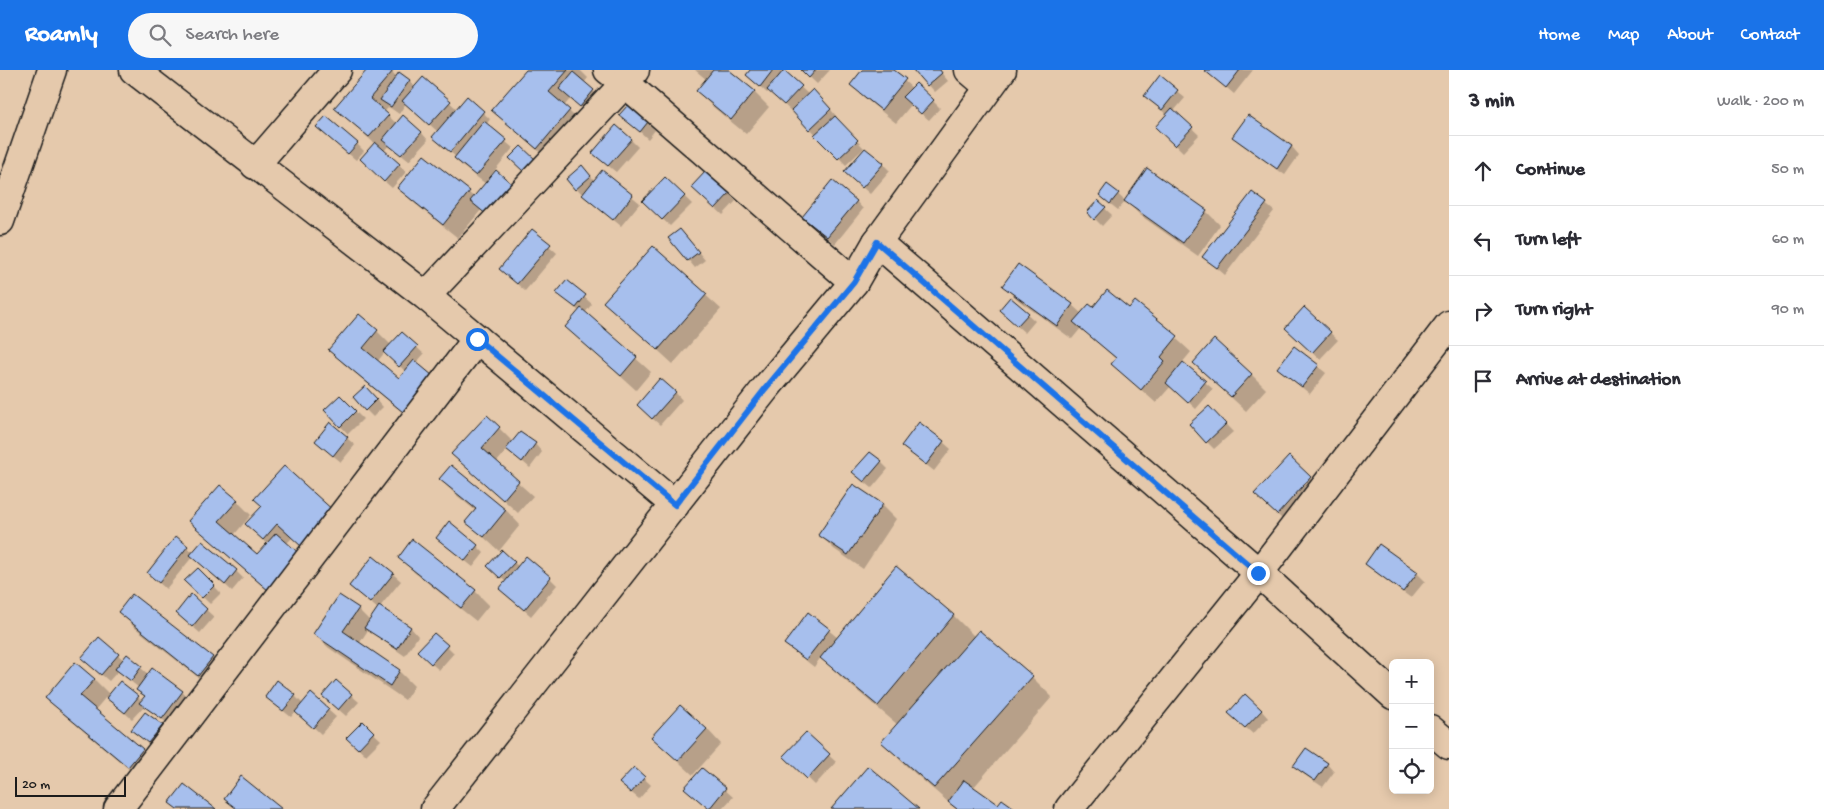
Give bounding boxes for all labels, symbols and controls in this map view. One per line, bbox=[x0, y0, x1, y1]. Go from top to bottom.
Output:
search box bbox=[128, 13, 478, 58]
text: Roamly bbox=[25, 21, 98, 50]
icon: search bbox=[146, 21, 174, 49]
text: Search here bbox=[186, 24, 279, 47]
text: Home bbox=[1538, 25, 1580, 46]
text: Map bbox=[1608, 25, 1639, 46]
text: About bbox=[1667, 25, 1713, 46]
text: Contact bbox=[1741, 25, 1799, 46]
text: 3 min bbox=[1469, 90, 1514, 115]
text: Walk · 200 m bbox=[1717, 93, 1804, 112]
icon: ahead bbox=[1469, 157, 1497, 185]
text: Continue bbox=[1516, 159, 1585, 182]
text: 50 m bbox=[1771, 161, 1804, 180]
icon: left bbox=[1469, 227, 1497, 255]
text: Turn left bbox=[1516, 229, 1580, 252]
text: 60 m bbox=[1772, 231, 1804, 250]
icon: right bbox=[1469, 297, 1497, 325]
text: Turn right bbox=[1516, 299, 1592, 322]
text: 90 m bbox=[1772, 301, 1804, 320]
route start bbox=[466, 328, 489, 351]
icon: arrive bbox=[1469, 367, 1497, 395]
text: Arrive at destination bbox=[1516, 369, 1680, 392]
route end bbox=[1247, 562, 1270, 585]
map controls bbox=[1389, 659, 1434, 794]
button: + bbox=[1389, 659, 1434, 704]
button: − bbox=[1389, 704, 1434, 749]
button: locate bbox=[1389, 749, 1434, 794]
scale bar bbox=[15, 774, 126, 797]
text: 20 m bbox=[22, 777, 50, 794]

